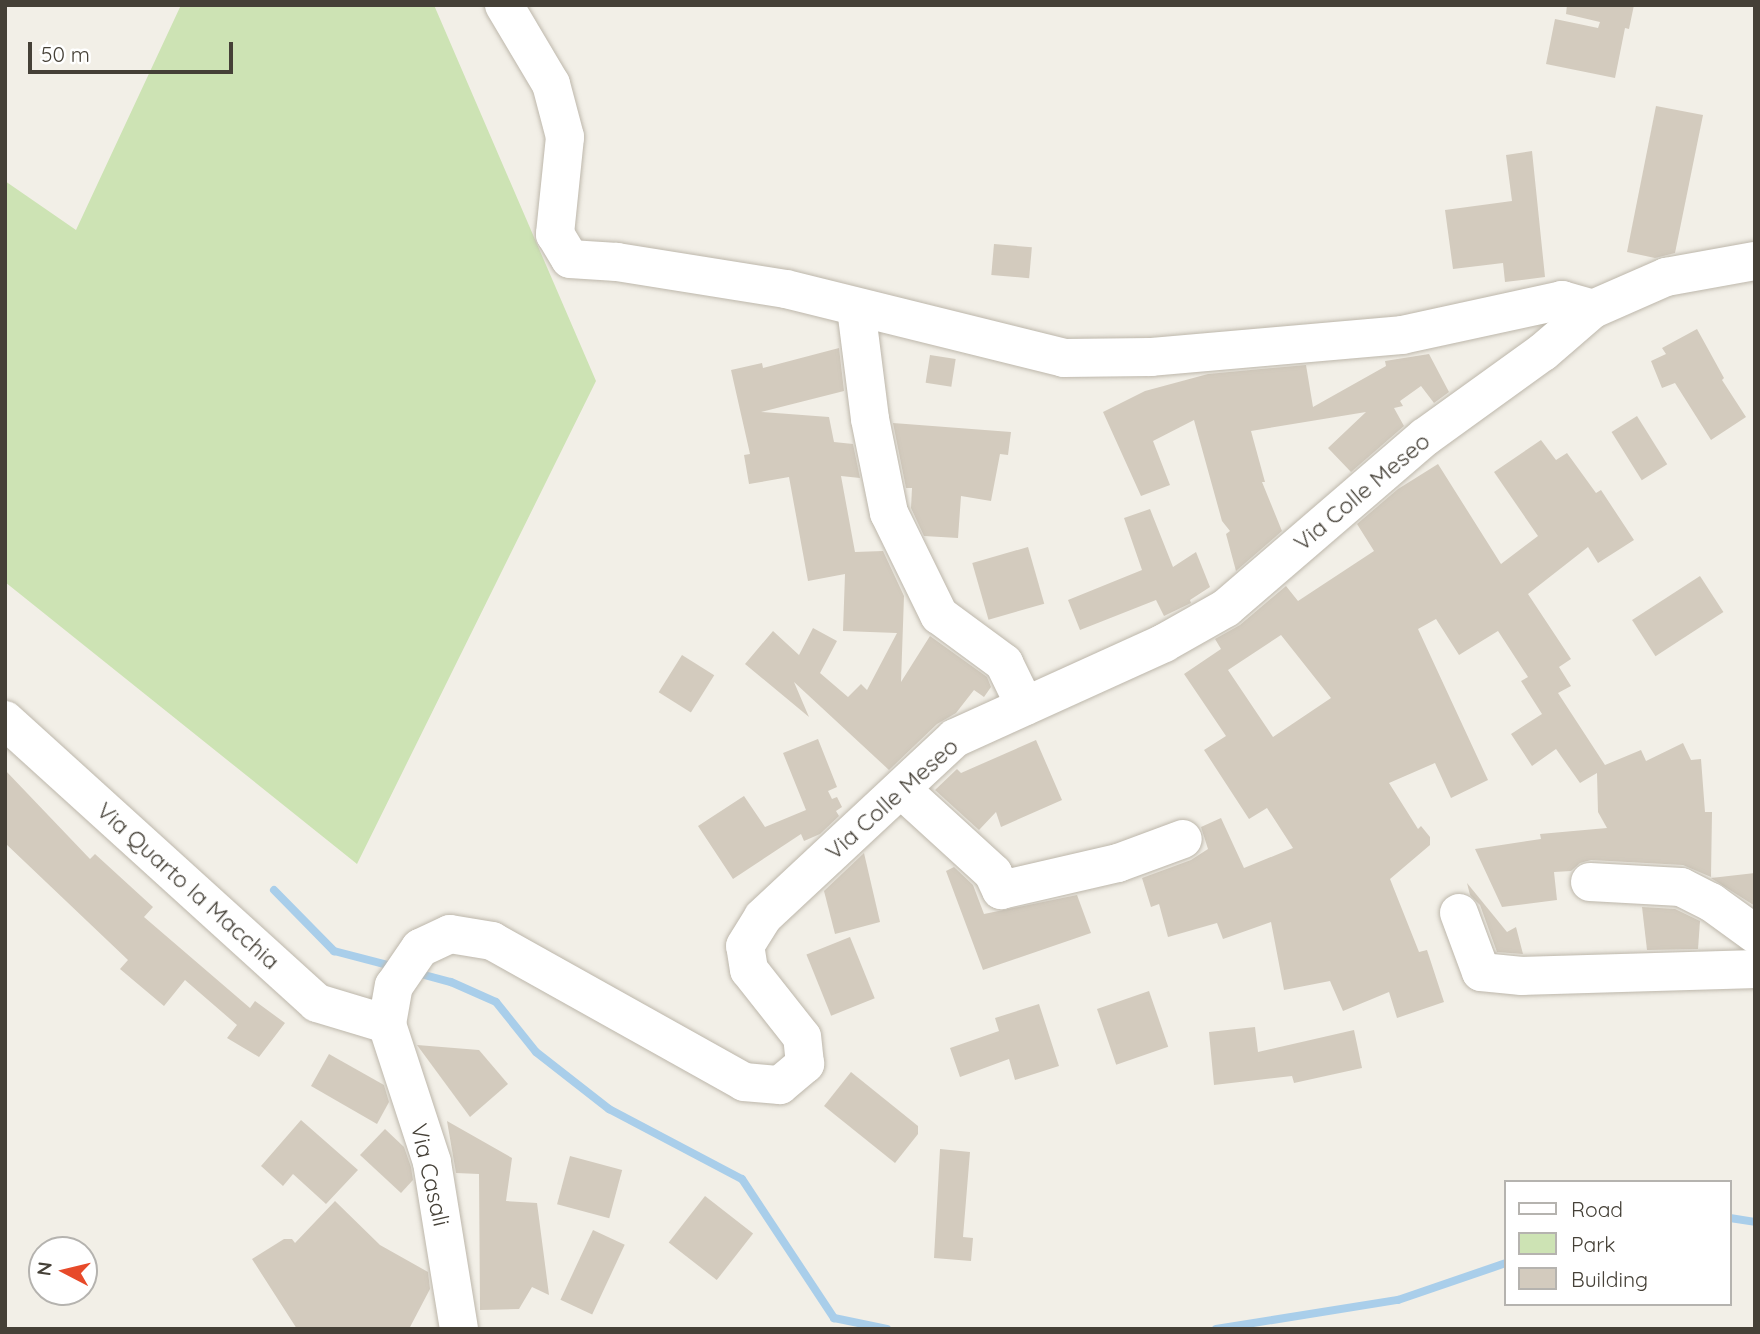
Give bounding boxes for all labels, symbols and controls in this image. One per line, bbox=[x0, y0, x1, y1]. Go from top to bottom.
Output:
scale bar bbox=[32, 28, 236, 72]
text: 50 m bbox=[41, 41, 90, 67]
street label: Via Colle Meseo bbox=[1289, 427, 1435, 557]
street label: Via Colle Meseo bbox=[820, 732, 964, 866]
street label: Via Quarto la Macchia bbox=[91, 797, 285, 975]
street label: Via Casali bbox=[405, 1121, 455, 1229]
legend bbox=[1504, 1180, 1732, 1306]
text: Road bbox=[1571, 1196, 1623, 1222]
text: Park bbox=[1571, 1231, 1615, 1257]
north arrow bbox=[28, 1236, 98, 1306]
text: N bbox=[31, 1260, 57, 1277]
text: Building bbox=[1571, 1266, 1648, 1292]

